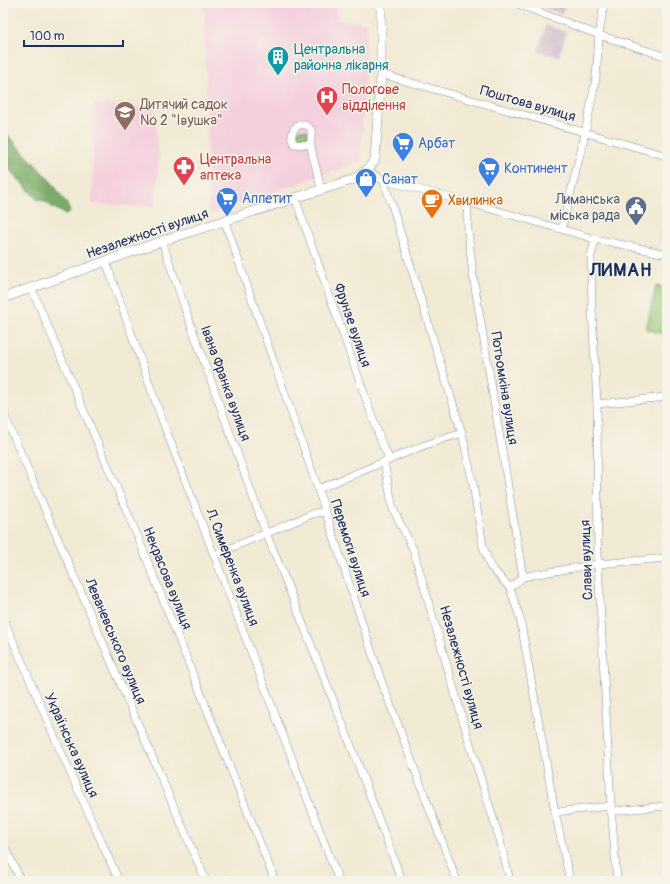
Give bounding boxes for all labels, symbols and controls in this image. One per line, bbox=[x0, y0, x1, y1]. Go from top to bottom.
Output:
scale bar bbox=[24, 22, 123, 48]
text: 100 m bbox=[30, 29, 65, 44]
place label: Центральна районна лікарня bbox=[294, 41, 389, 74]
building icon: Центральна районна лікарня bbox=[265, 44, 291, 77]
place label: Пологове відділення bbox=[342, 81, 406, 114]
street label: Поштова вулиця bbox=[478, 82, 578, 125]
hospital icon: Пологове відділення bbox=[314, 84, 340, 117]
place label: Дитячий садок № 2 "Івушка" bbox=[139, 96, 228, 129]
school or university icon: Дитячий садок № 2 "Івушка" bbox=[112, 99, 138, 132]
supermarket icon: Арбат bbox=[390, 130, 416, 163]
place label: Арбат bbox=[418, 135, 455, 152]
place label: Центральна аптека bbox=[200, 151, 271, 184]
pharmacy icon: Центральна аптека bbox=[171, 154, 197, 187]
supermarket icon: Континент bbox=[476, 155, 502, 188]
place label: Континент bbox=[504, 160, 568, 177]
shop icon: Санат bbox=[353, 166, 379, 199]
place label: Санат bbox=[382, 171, 418, 188]
supermarket icon: Аппетит bbox=[214, 185, 240, 218]
cafe icon: Хвилинка bbox=[419, 187, 445, 220]
place label: Аппетит bbox=[242, 190, 293, 207]
place label: Лиманська міська рада bbox=[550, 191, 620, 224]
place label: Хвилинка bbox=[448, 192, 503, 209]
public building icon: Лиманська міська рада bbox=[623, 194, 649, 227]
street label: Незалежності вулиця bbox=[84, 205, 210, 262]
district label: ЛИМАН bbox=[589, 259, 652, 282]
street label: Фрунзе вулиця bbox=[330, 281, 375, 369]
street label: Івана Франка вулиця bbox=[197, 323, 254, 443]
street label: Потьомкіна вулиця bbox=[487, 330, 522, 446]
street label: Перемоги вулиця bbox=[327, 497, 374, 599]
street label: Л. Симеренка вулиця bbox=[202, 505, 263, 628]
street label: Слави вулиця bbox=[577, 519, 596, 601]
street label: Некрасова вулиця bbox=[139, 524, 196, 632]
street label: Леваневського вулиця bbox=[81, 575, 150, 707]
street label: Незалежності вулиця bbox=[436, 603, 487, 731]
street label: Українська вулиця bbox=[41, 690, 102, 800]

